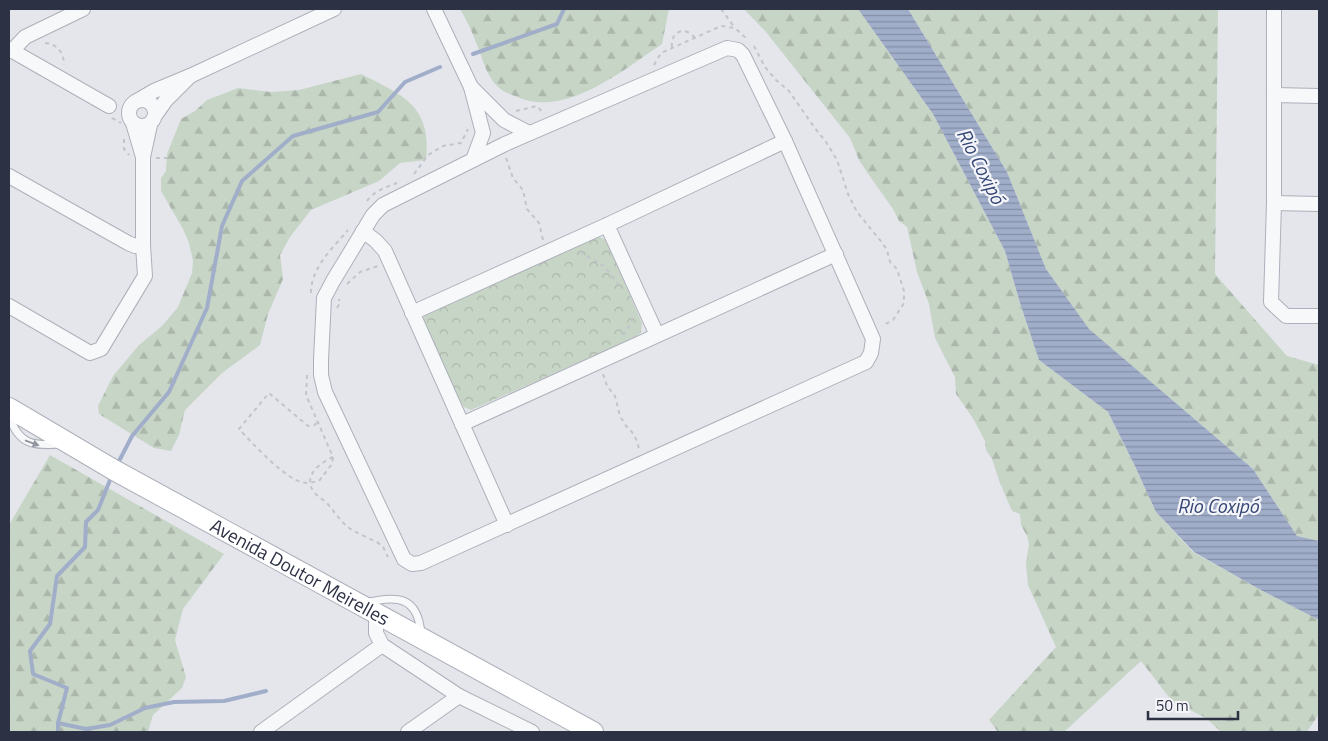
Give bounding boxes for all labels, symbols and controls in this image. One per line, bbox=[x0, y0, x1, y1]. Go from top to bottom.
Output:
water label: Rio Coxipó bbox=[949, 122, 1014, 210]
one-way arrow bbox=[25, 439, 40, 447]
water label: Rio Coxipó bbox=[1177, 490, 1260, 521]
street label: Avenida Doutor Meirelles bbox=[205, 510, 395, 632]
scale bar bbox=[1148, 688, 1238, 720]
text: 50 m bbox=[1156, 694, 1189, 717]

